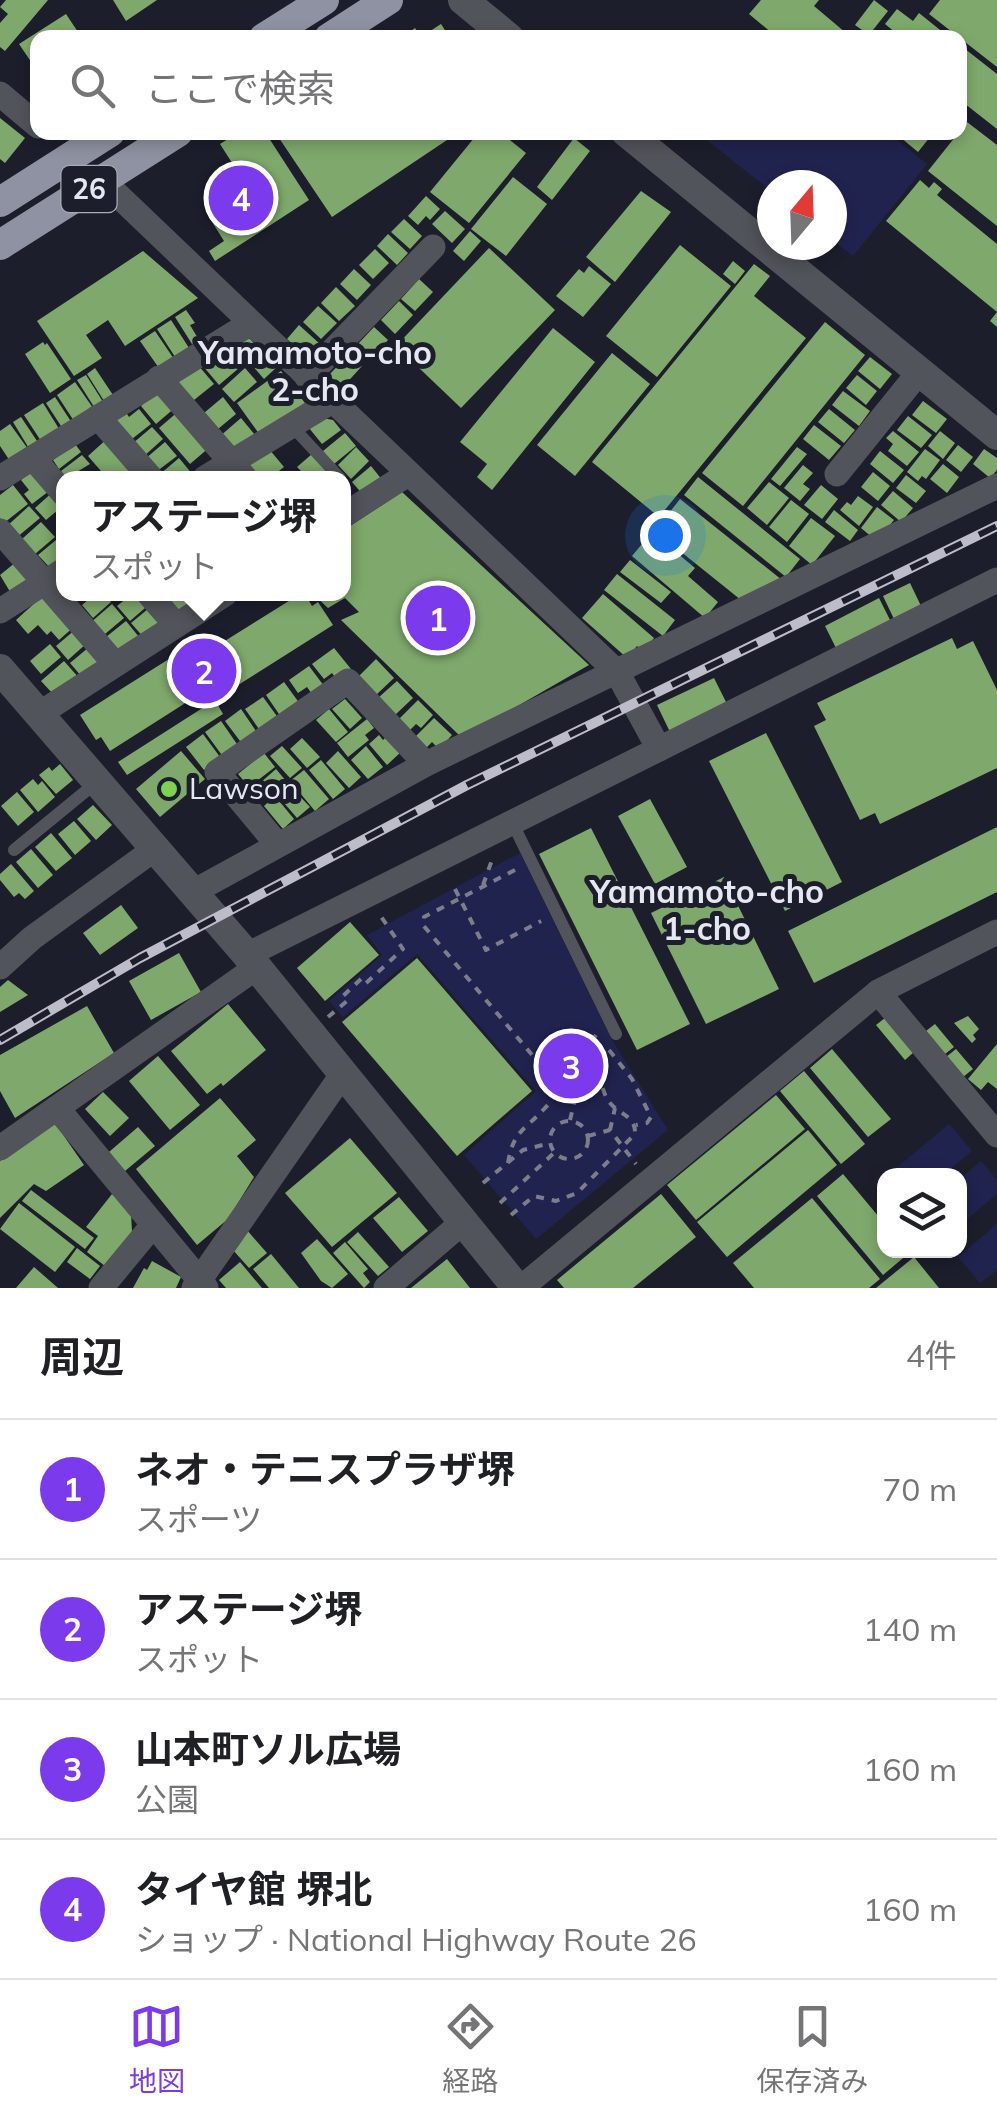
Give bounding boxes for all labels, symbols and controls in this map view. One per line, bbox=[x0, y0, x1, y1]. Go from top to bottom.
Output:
search box bbox=[30, 30, 967, 140]
icon: search bbox=[65, 58, 120, 113]
text: ここで検索 bbox=[145, 64, 335, 112]
pin: 4 bbox=[208, 160, 274, 236]
road number: 26 bbox=[62, 166, 116, 212]
north arrow bbox=[757, 170, 847, 260]
district label: Yamamoto-cho 2-cho bbox=[197, 332, 432, 409]
popup bbox=[56, 471, 351, 601]
text: アステージ堺 bbox=[90, 492, 317, 540]
your location bbox=[640, 510, 691, 561]
text: スポット bbox=[90, 546, 218, 586]
pin: 1 bbox=[406, 580, 470, 656]
pin: 2 bbox=[172, 634, 236, 708]
place label: Lawson bbox=[189, 769, 299, 807]
marker: Lawson bbox=[158, 778, 180, 800]
district label: Yamamoto-cho 1-cho bbox=[589, 871, 824, 948]
pin: 3 bbox=[538, 1028, 604, 1104]
map controls bbox=[877, 1168, 967, 1258]
button: layers bbox=[877, 1168, 967, 1258]
text: 周辺 bbox=[40, 1330, 124, 1383]
text: 4件 bbox=[906, 1335, 957, 1375]
text: ネオ・テニスプラザ堺 bbox=[135, 1445, 515, 1493]
text: 1 bbox=[63, 1469, 82, 1509]
text: 70 m bbox=[882, 1469, 957, 1509]
text: スポーツ bbox=[135, 1499, 262, 1539]
text: アステージ堺 bbox=[135, 1585, 362, 1633]
text: 2 bbox=[63, 1609, 82, 1649]
text: 140 m bbox=[863, 1609, 957, 1649]
text: スポット bbox=[135, 1639, 263, 1679]
text: 山本町ソル広場 bbox=[135, 1725, 401, 1773]
text: 3 bbox=[63, 1749, 82, 1789]
text: 160 m bbox=[863, 1749, 957, 1789]
text: 公園 bbox=[135, 1779, 199, 1819]
text: タイヤ館 堺北 bbox=[135, 1865, 372, 1913]
text: 4 bbox=[63, 1889, 82, 1929]
text: 160 m bbox=[863, 1889, 957, 1929]
text: ショップ · National Highway Route 26 bbox=[135, 1919, 697, 1959]
tab: 地図 bbox=[129, 1999, 185, 2099]
tab: 経路 bbox=[442, 1999, 498, 2099]
tab: 保存済み bbox=[756, 1999, 868, 2099]

